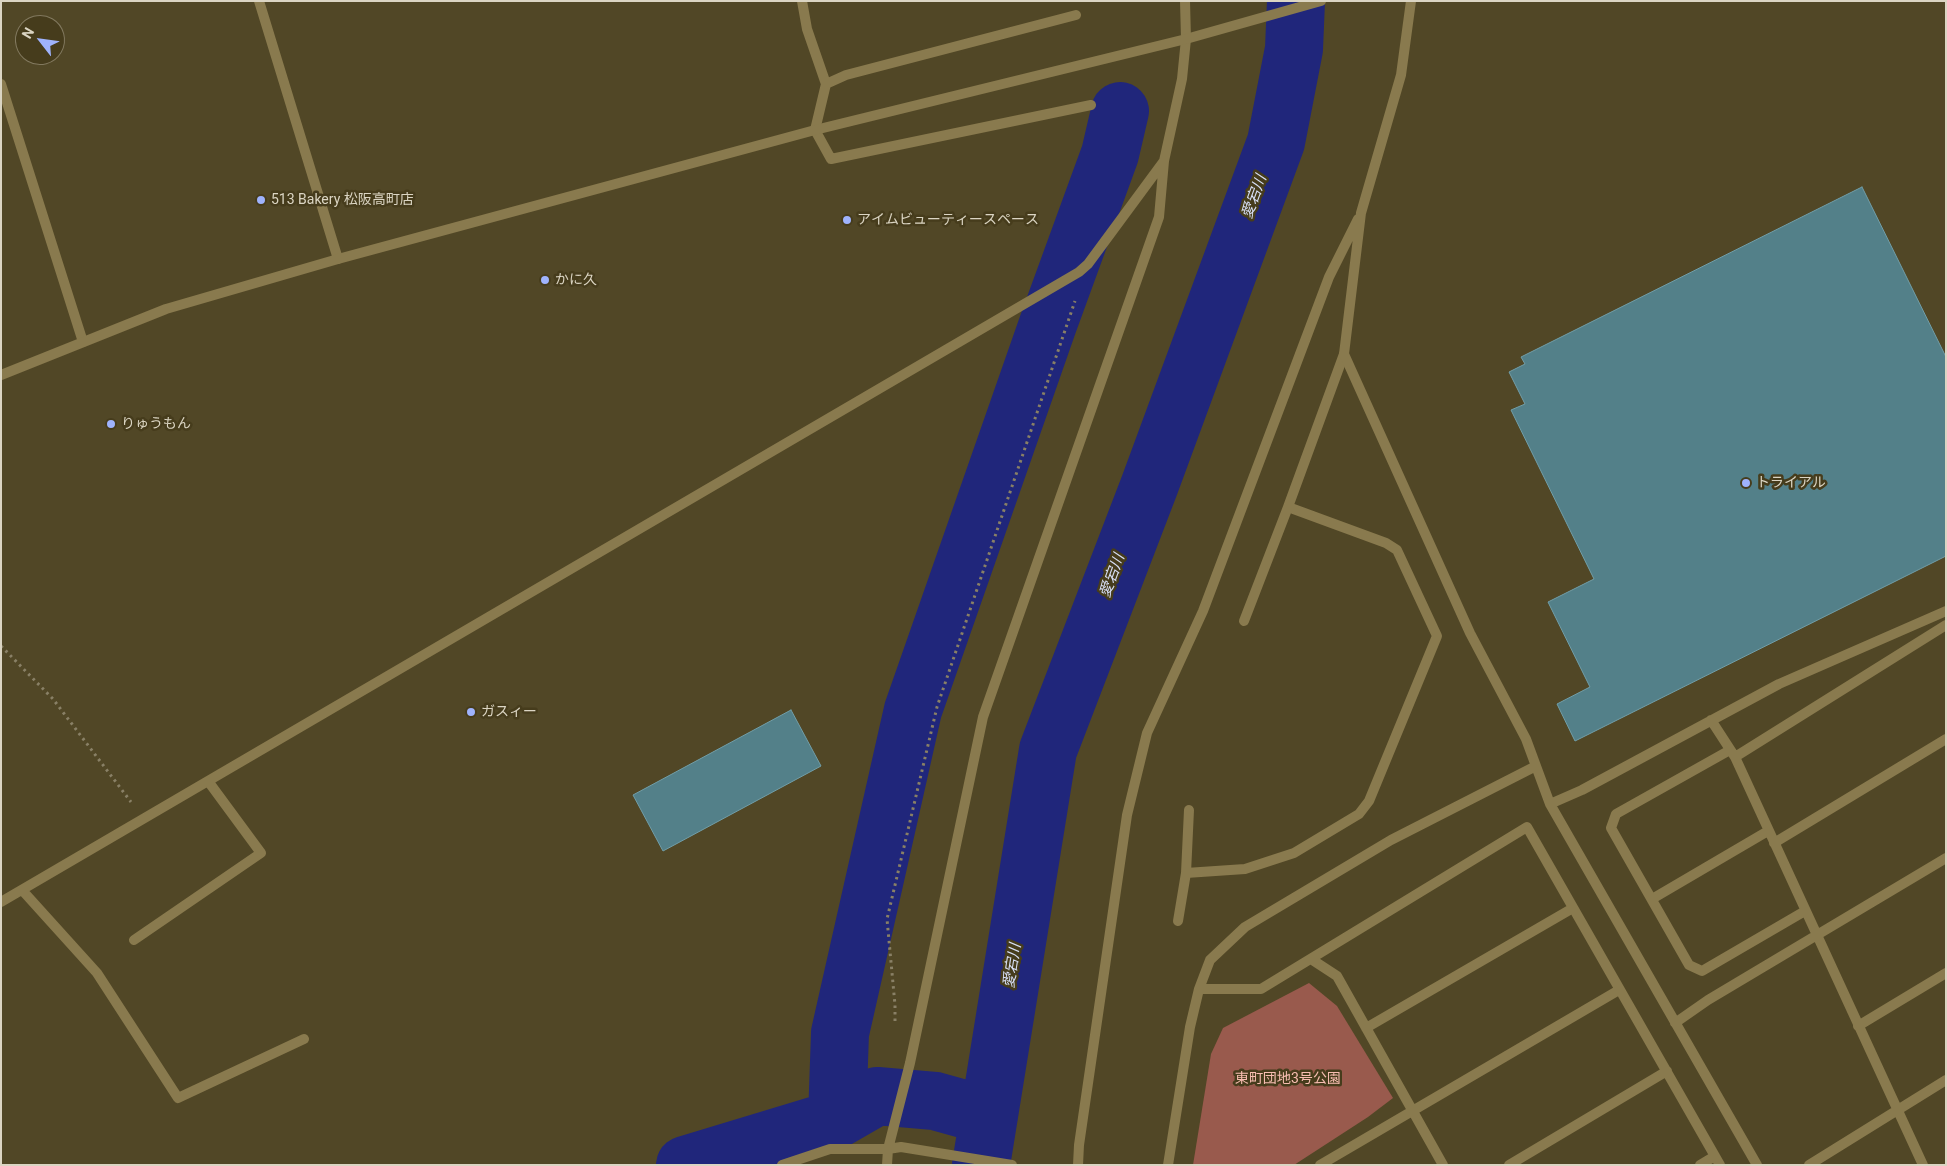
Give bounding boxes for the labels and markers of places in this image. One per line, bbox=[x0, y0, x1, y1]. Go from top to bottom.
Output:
place label: 513 Bakery 松阪高町店 bbox=[271, 192, 414, 208]
marker: 513 Bakery 松阪高町店 bbox=[255, 194, 267, 206]
place label: アイムビューティースペース bbox=[857, 212, 1039, 228]
marker: アイムビューティースペース bbox=[841, 214, 853, 226]
place label: かに久 bbox=[555, 272, 597, 288]
marker: かに久 bbox=[539, 274, 551, 286]
place label: りゅうもん bbox=[121, 416, 191, 432]
marker: りゅうもん bbox=[105, 418, 117, 430]
place label: トライアル bbox=[1756, 475, 1826, 491]
marker: トライアル bbox=[1740, 477, 1752, 489]
place label: ガスィー bbox=[481, 704, 537, 720]
marker: ガスィー bbox=[465, 706, 477, 718]

